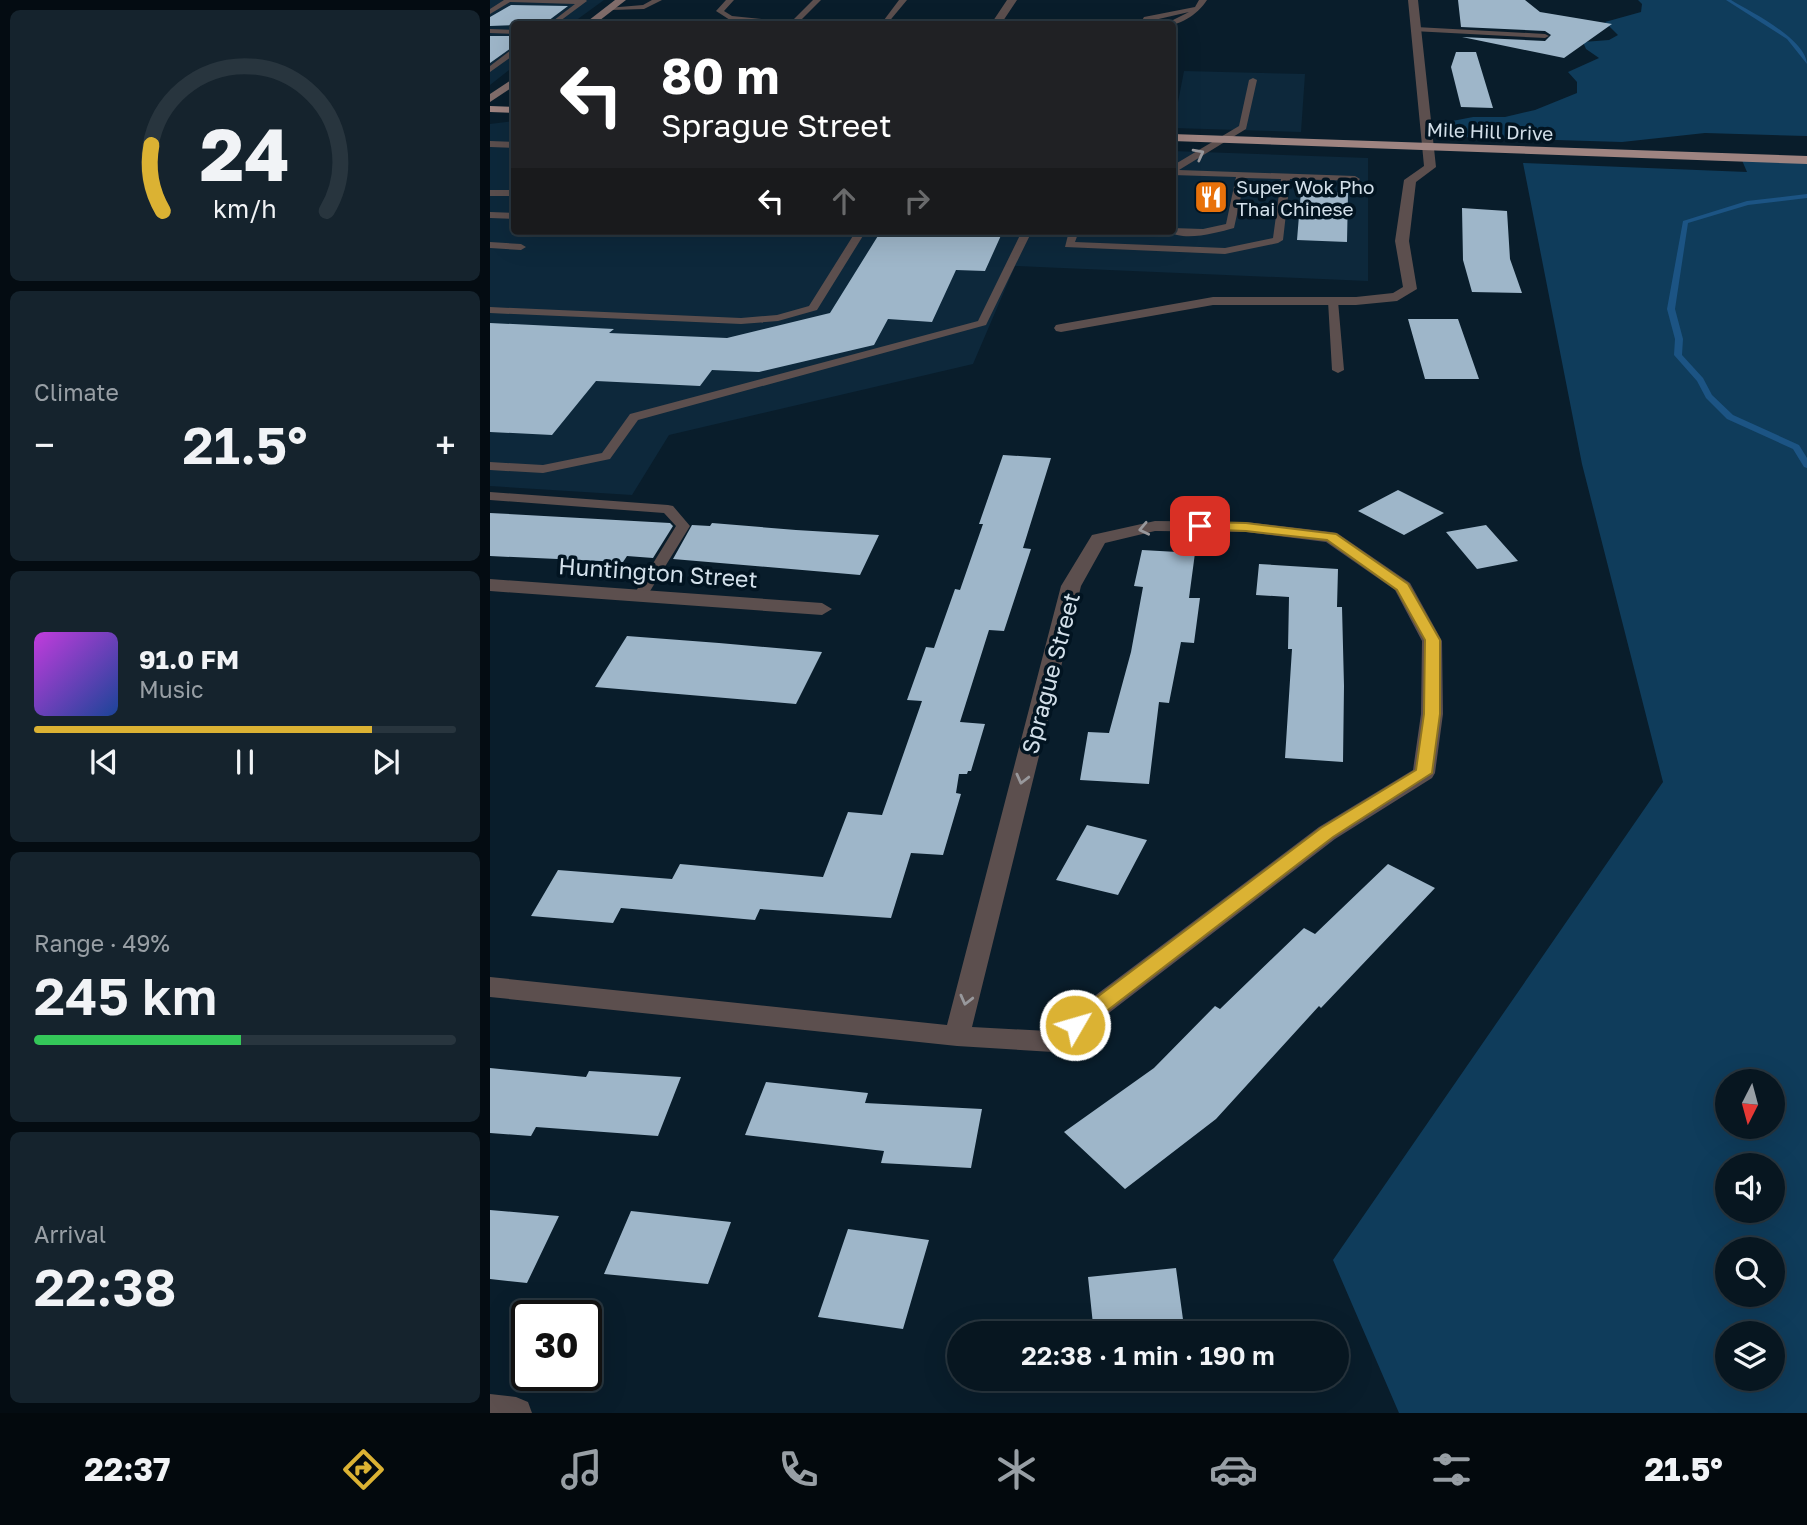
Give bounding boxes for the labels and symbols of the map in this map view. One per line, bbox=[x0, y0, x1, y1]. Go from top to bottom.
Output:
street label: Mile Hill Drive bbox=[1426, 117, 1554, 145]
one-way arrow bbox=[1191, 149, 1204, 162]
place label: Super Wok Pho Thai Chinese bbox=[1236, 175, 1374, 220]
restaurant icon: Super Wok Pho Thai Chinese bbox=[1192, 178, 1230, 216]
pin bbox=[1170, 496, 1230, 556]
one-way arrow bbox=[1138, 520, 1150, 535]
street label: Huntington Street bbox=[557, 551, 759, 593]
street label: Sprague Street bbox=[1015, 589, 1085, 757]
one-way arrow bbox=[1016, 773, 1030, 785]
position arrow bbox=[1038, 988, 1112, 1062]
one-way arrow bbox=[960, 994, 974, 1006]
north arrow bbox=[1715, 1069, 1785, 1139]
speed limit sign: 30 bbox=[511, 1300, 602, 1391]

